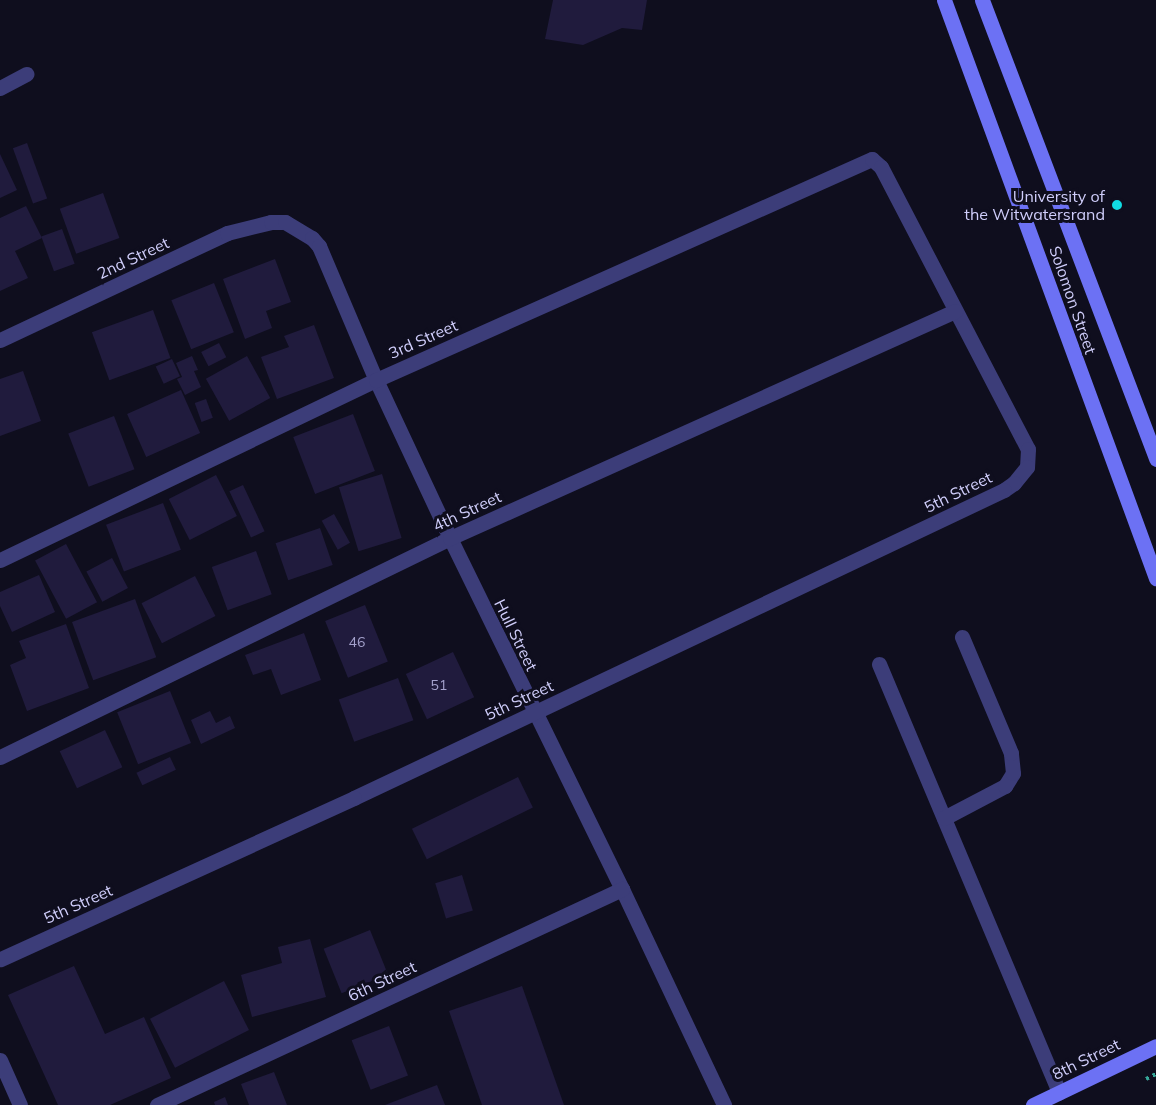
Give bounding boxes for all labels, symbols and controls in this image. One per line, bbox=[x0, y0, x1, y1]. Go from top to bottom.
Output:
place label: University of the Witwatersrand bbox=[964, 186, 1105, 224]
marker: University of the Witwatersrand bbox=[1110, 198, 1124, 212]
street label: 2nd Street bbox=[94, 233, 172, 283]
street label: Solomon Street bbox=[1046, 243, 1100, 357]
street label: 3rd Street bbox=[386, 315, 460, 363]
street label: 5th Street bbox=[921, 467, 995, 517]
street label: 4th Street bbox=[430, 487, 504, 535]
street label: Hull Street bbox=[490, 596, 542, 674]
house number: 46 bbox=[349, 634, 365, 650]
street label: 5th Street bbox=[482, 676, 556, 724]
house number: 51 bbox=[431, 677, 447, 693]
street label: 5th Street bbox=[41, 880, 115, 928]
street label: 6th Street bbox=[345, 957, 419, 1005]
street label: 8th Street bbox=[1049, 1034, 1123, 1084]

